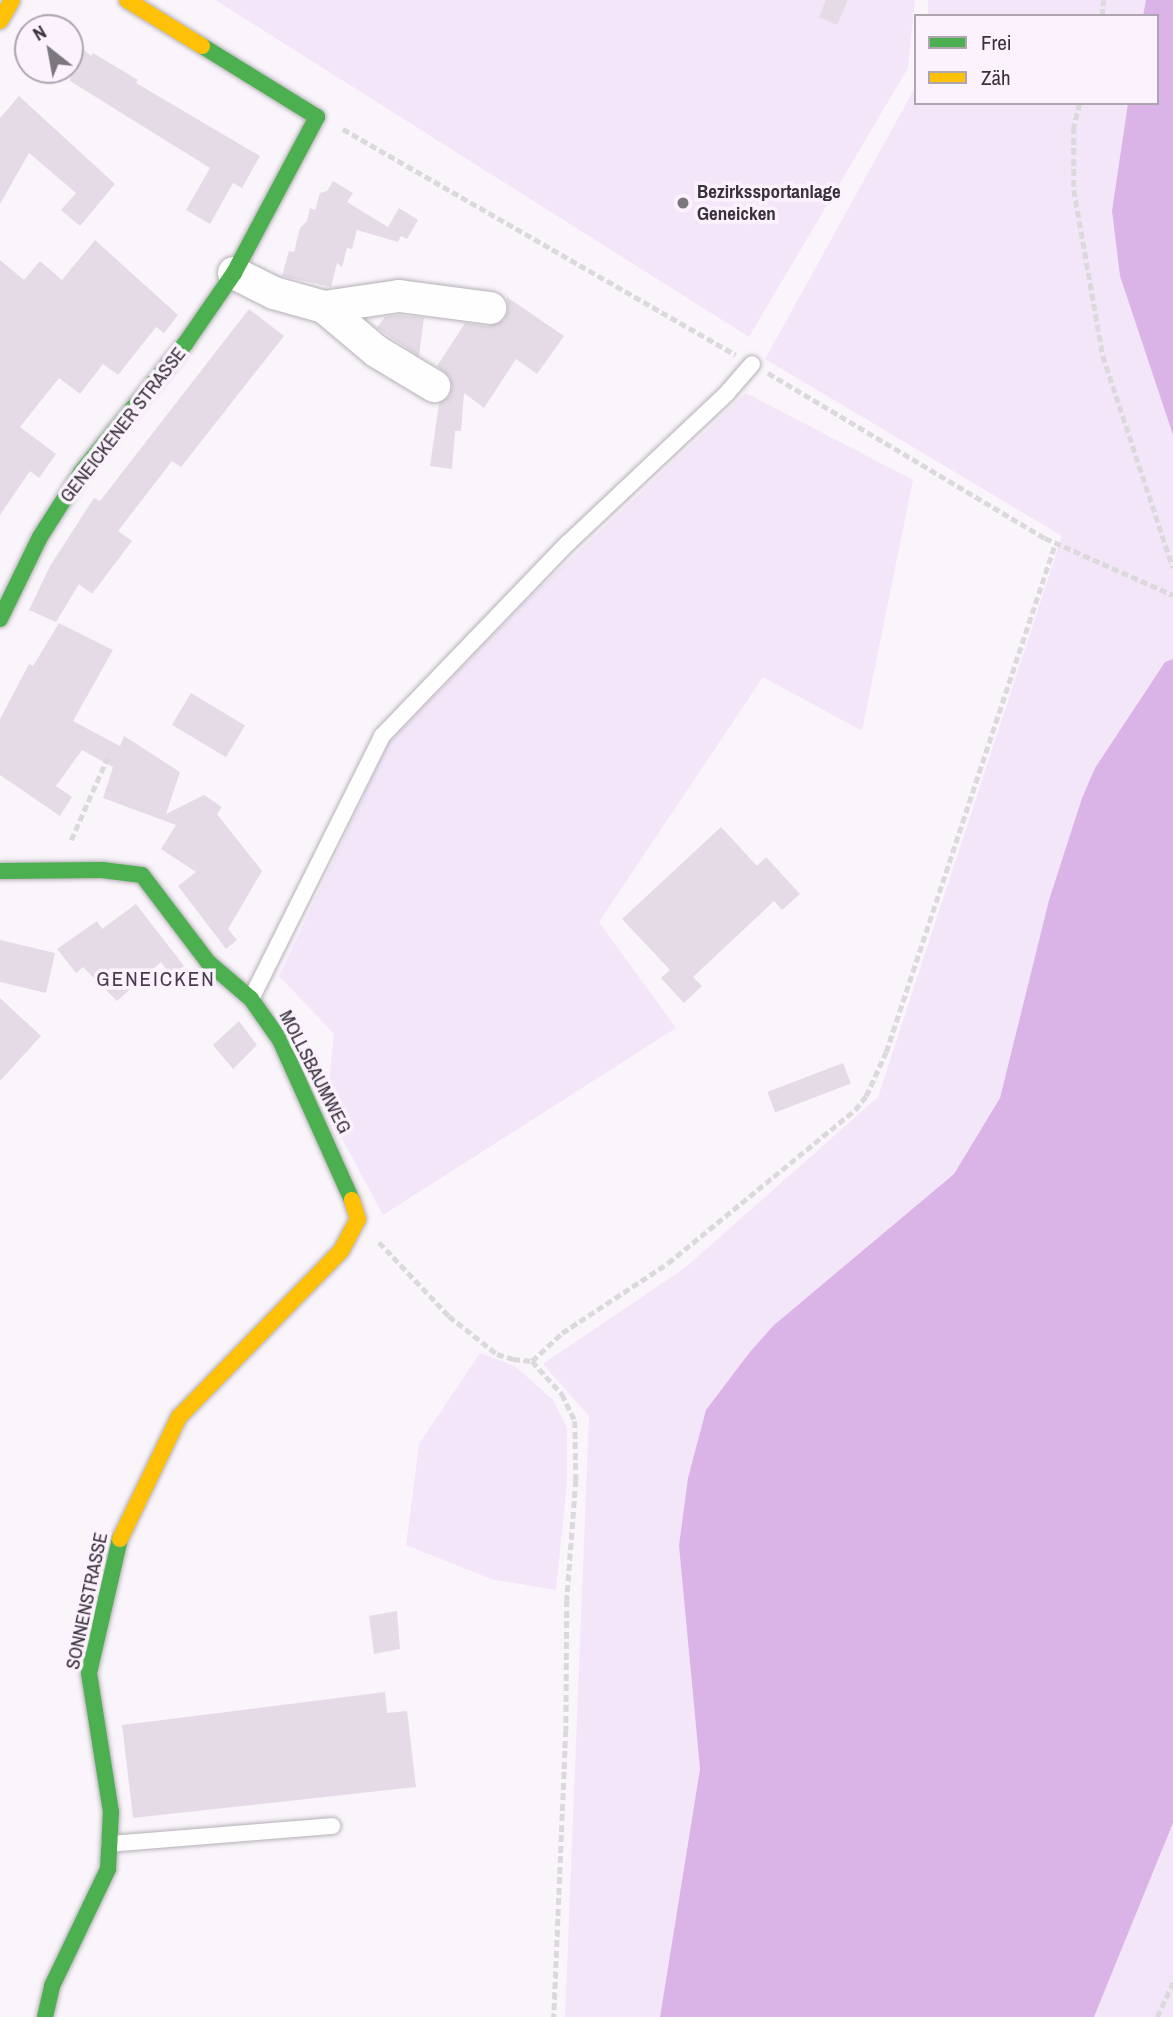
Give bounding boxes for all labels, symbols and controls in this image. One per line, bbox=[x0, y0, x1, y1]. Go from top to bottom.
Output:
north arrow bbox=[14, 14, 84, 84]
legend bbox=[914, 14, 1159, 105]
text: N bbox=[28, 19, 51, 47]
text: Frei bbox=[981, 28, 1012, 57]
text: Zäh bbox=[981, 63, 1011, 92]
place label: Bezirkssportanlage Geneicken bbox=[697, 181, 841, 225]
marker: Bezirkssportanlage Geneicken bbox=[675, 195, 691, 211]
street label: GENEICKENER STRASSE bbox=[55, 343, 191, 507]
district label: GENEICKEN bbox=[97, 966, 215, 992]
street label: MOLLSBAUMWEG bbox=[274, 1007, 356, 1137]
street label: SONNENSTRASSE bbox=[61, 1530, 113, 1672]

